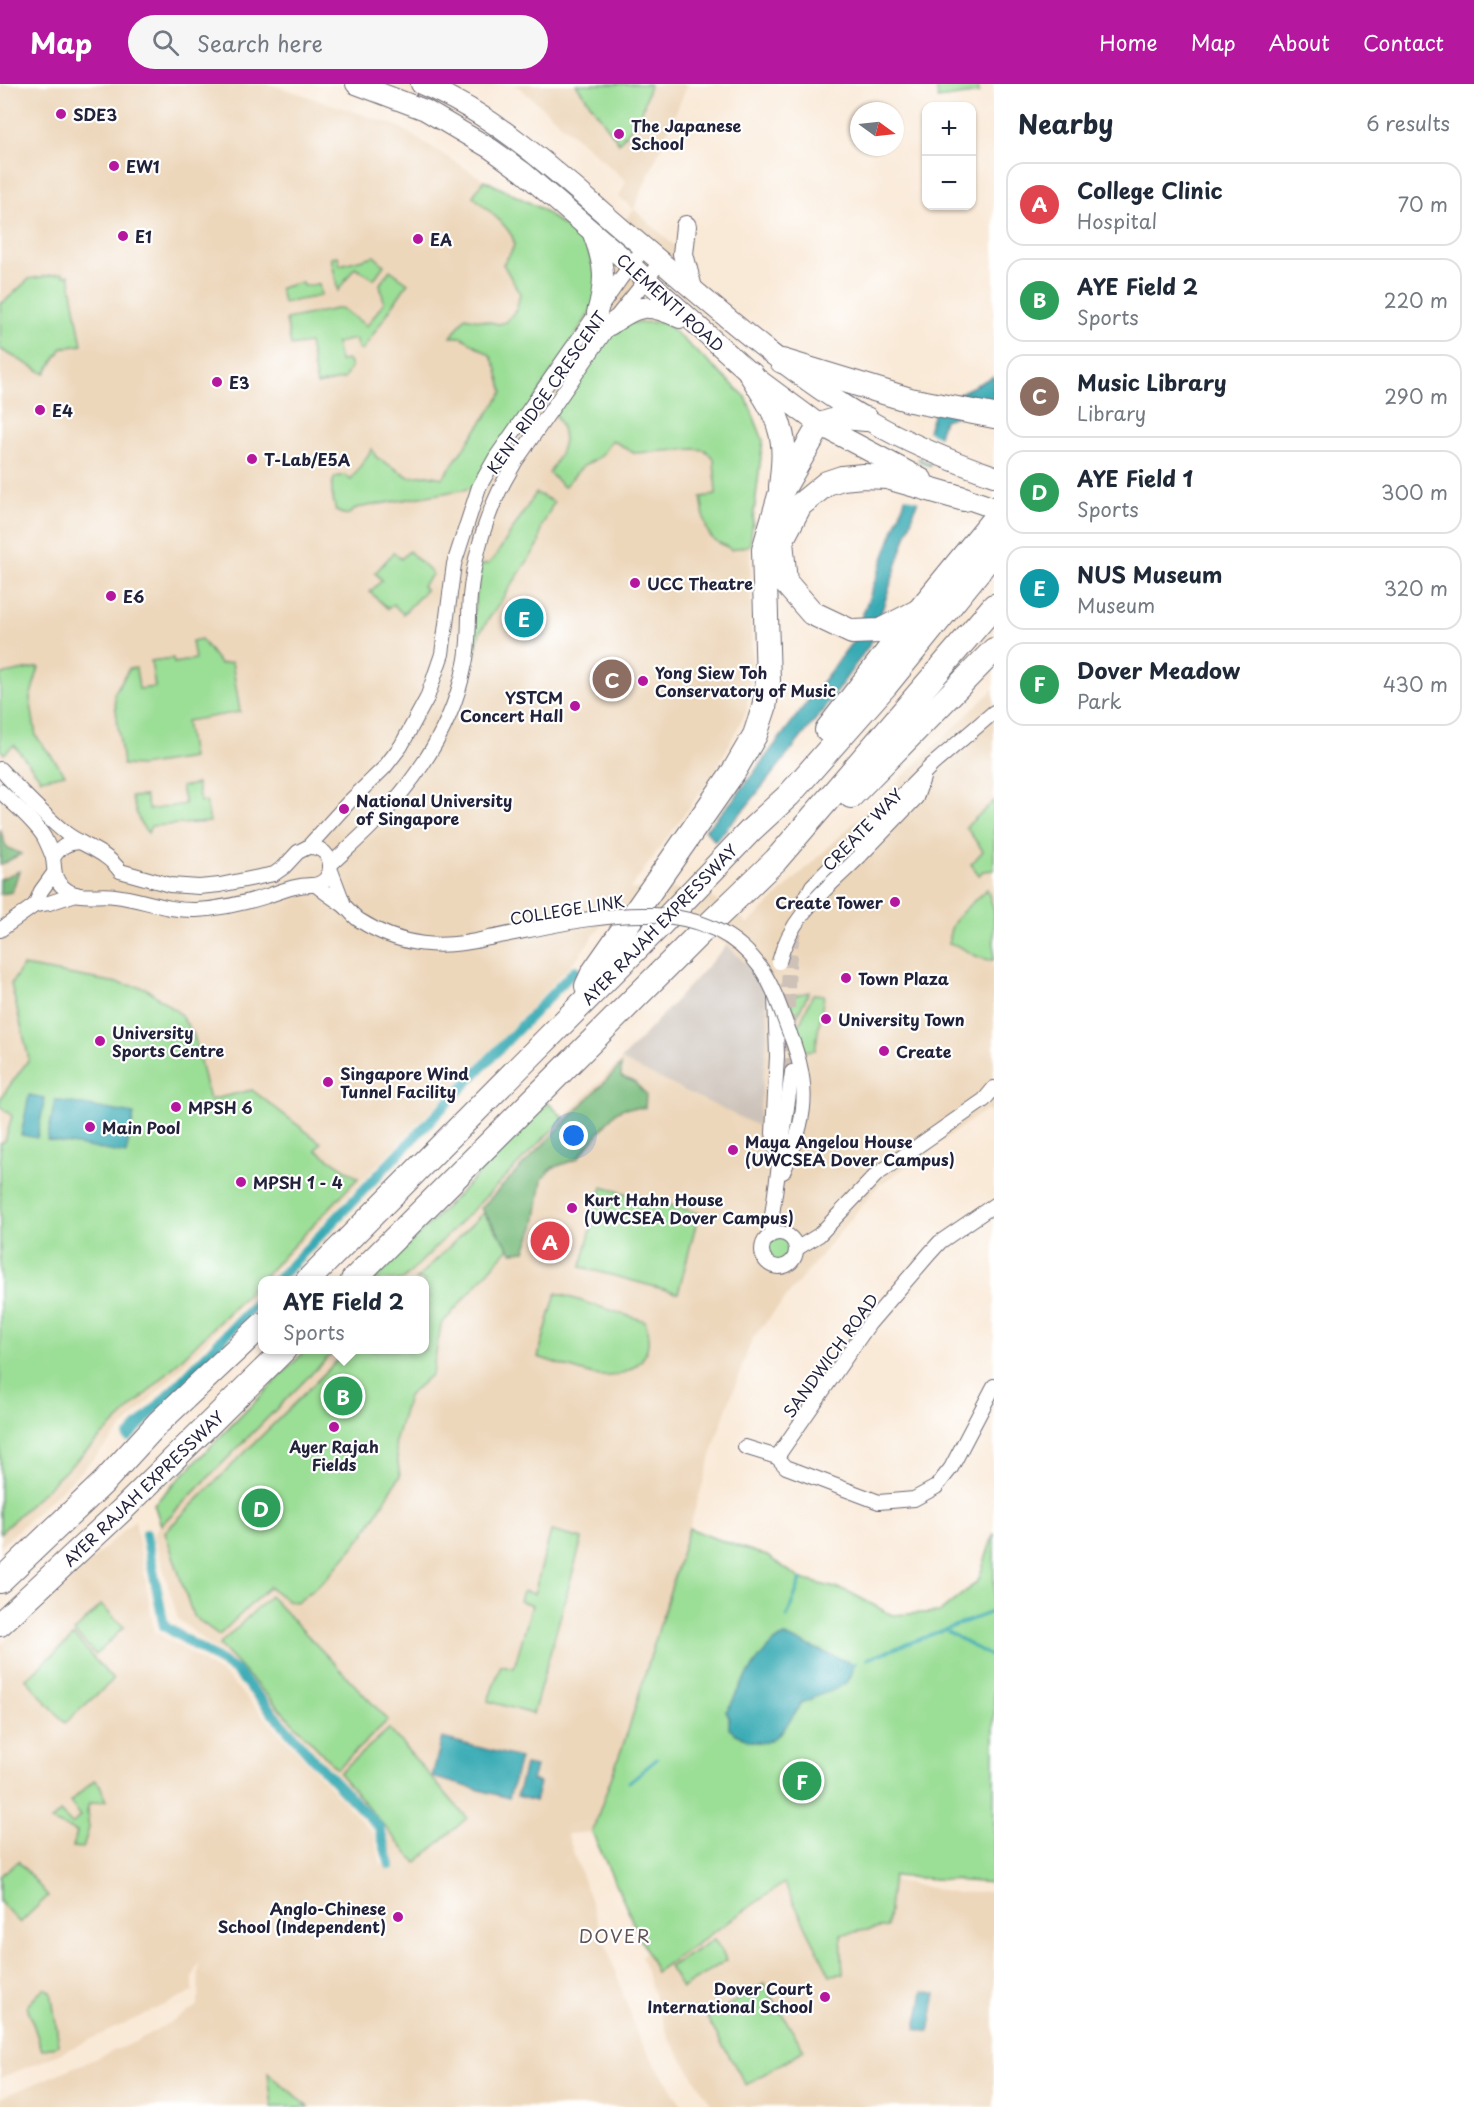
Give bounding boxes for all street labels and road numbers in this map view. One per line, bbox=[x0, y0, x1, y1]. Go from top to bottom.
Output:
street label: CLEMENTI ROAD bbox=[612, 247, 730, 357]
street label: KENT RIDGE CRESCENT bbox=[481, 306, 612, 478]
street label: CREATE WAY bbox=[816, 782, 908, 876]
street label: AYER RAJAH EXPRESSWAY bbox=[576, 838, 742, 1010]
street label: COLLEGE LINK bbox=[508, 888, 626, 930]
street label: SANDWICH ROAD bbox=[777, 1288, 883, 1422]
street label: AYER RAJAH EXPRESSWAY bbox=[57, 1405, 229, 1571]

